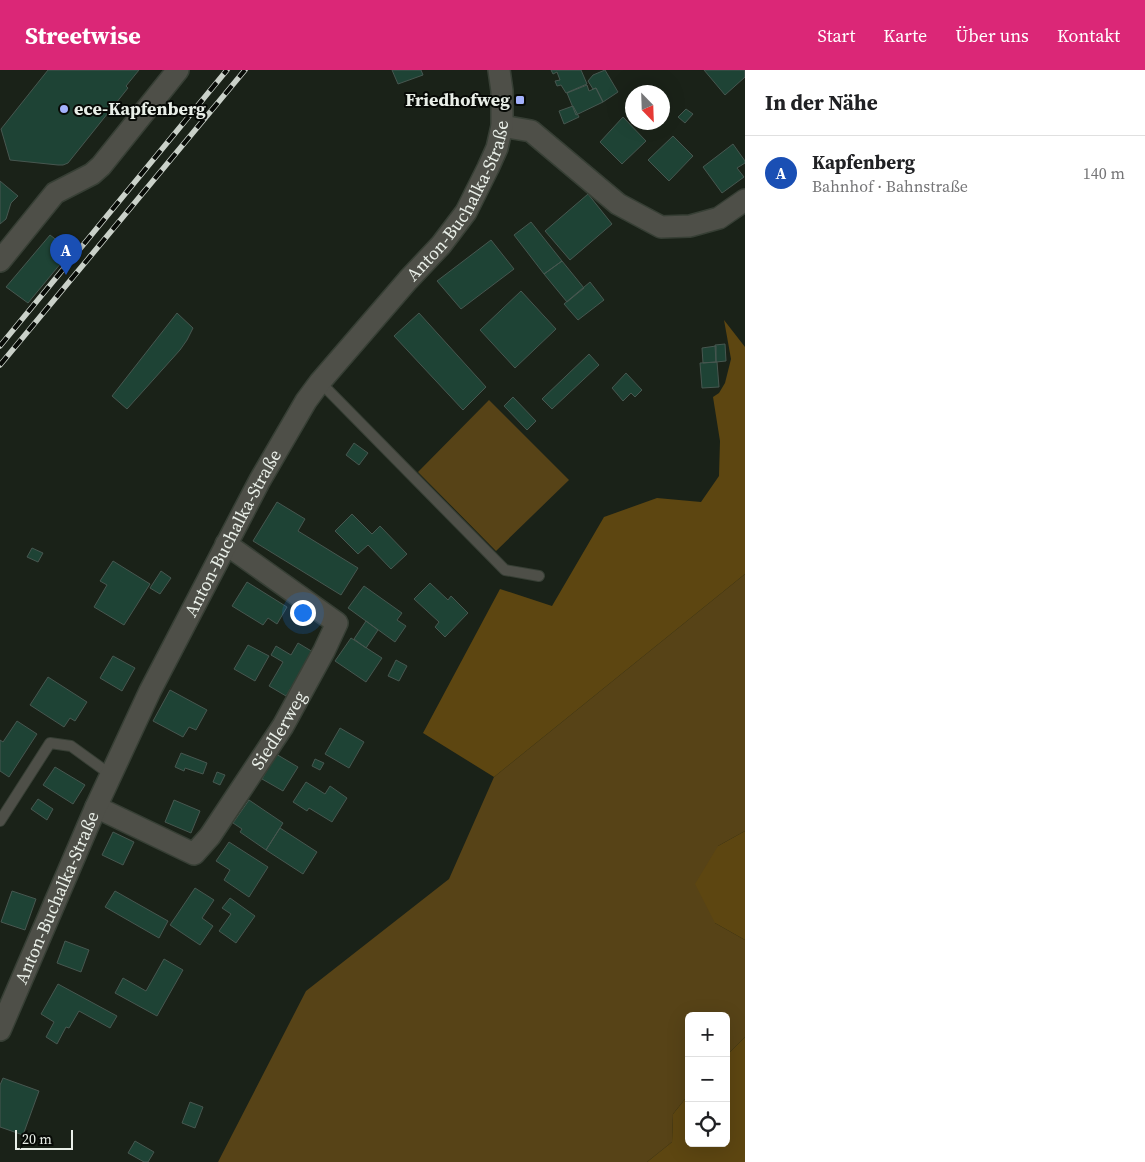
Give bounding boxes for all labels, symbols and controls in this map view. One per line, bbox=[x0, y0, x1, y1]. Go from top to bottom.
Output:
text: Streetwise bbox=[25, 19, 141, 52]
text: Start bbox=[818, 23, 855, 48]
text: Karte bbox=[883, 23, 927, 48]
text: Über uns bbox=[955, 23, 1029, 48]
text: Kontakt bbox=[1057, 23, 1120, 48]
north arrow bbox=[625, 85, 670, 130]
place label: Friedhofweg bbox=[405, 87, 510, 112]
text: In der Nähe bbox=[765, 88, 878, 117]
marker: Friedhofweg bbox=[514, 94, 526, 106]
place label: ece-Kapfenberg bbox=[74, 96, 206, 121]
marker: ece-Kapfenberg bbox=[58, 103, 70, 115]
street label: Anton-Buchalka-Straße bbox=[400, 121, 514, 286]
text: Kapfenberg bbox=[812, 149, 915, 175]
text: A bbox=[776, 162, 786, 184]
text: 140 m bbox=[1083, 162, 1125, 184]
text: Bahnhof · Bahnstraße bbox=[812, 175, 968, 197]
pin: A bbox=[50, 234, 82, 275]
street label: Anton-Buchalka-Straße bbox=[178, 445, 287, 621]
your location bbox=[290, 600, 316, 626]
street label: Siedlerweg bbox=[245, 686, 312, 774]
street label: Anton-Buchalka-Straße bbox=[8, 807, 105, 988]
map controls bbox=[685, 1012, 730, 1147]
button: + bbox=[685, 1012, 730, 1057]
button: − bbox=[685, 1057, 730, 1102]
button: locate bbox=[685, 1102, 730, 1147]
scale bar bbox=[15, 1127, 72, 1150]
text: 20 m bbox=[22, 1129, 52, 1149]

